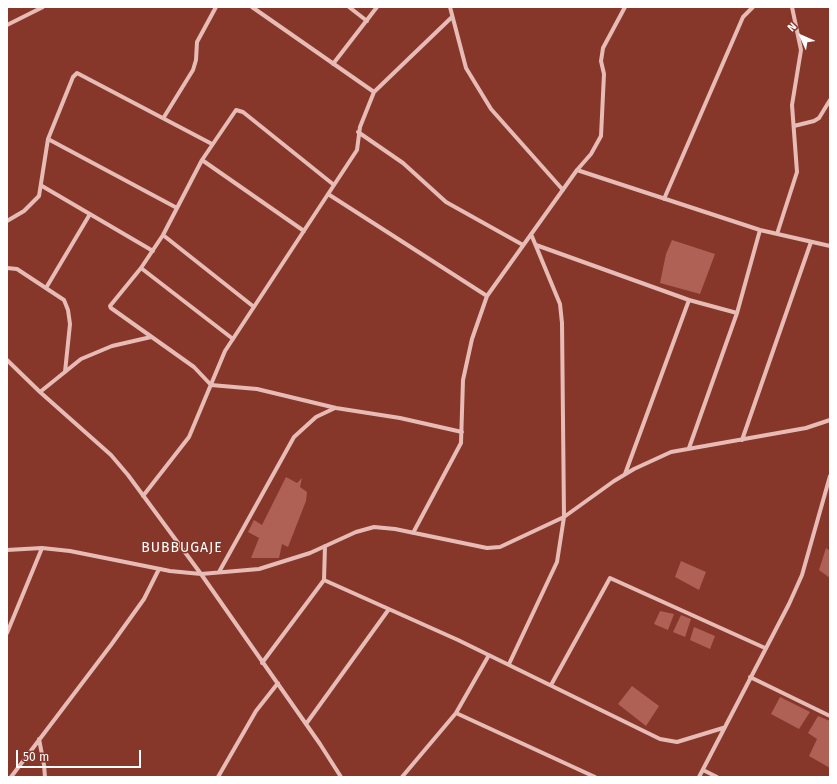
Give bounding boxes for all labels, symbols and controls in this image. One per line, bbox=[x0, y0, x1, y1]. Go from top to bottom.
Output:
north arrow bbox=[781, 16, 821, 56]
text: N bbox=[785, 20, 799, 34]
district label: BUBBUGAJE bbox=[141, 540, 223, 556]
scale bar bbox=[18, 742, 143, 768]
text: 50 m bbox=[23, 750, 49, 764]

